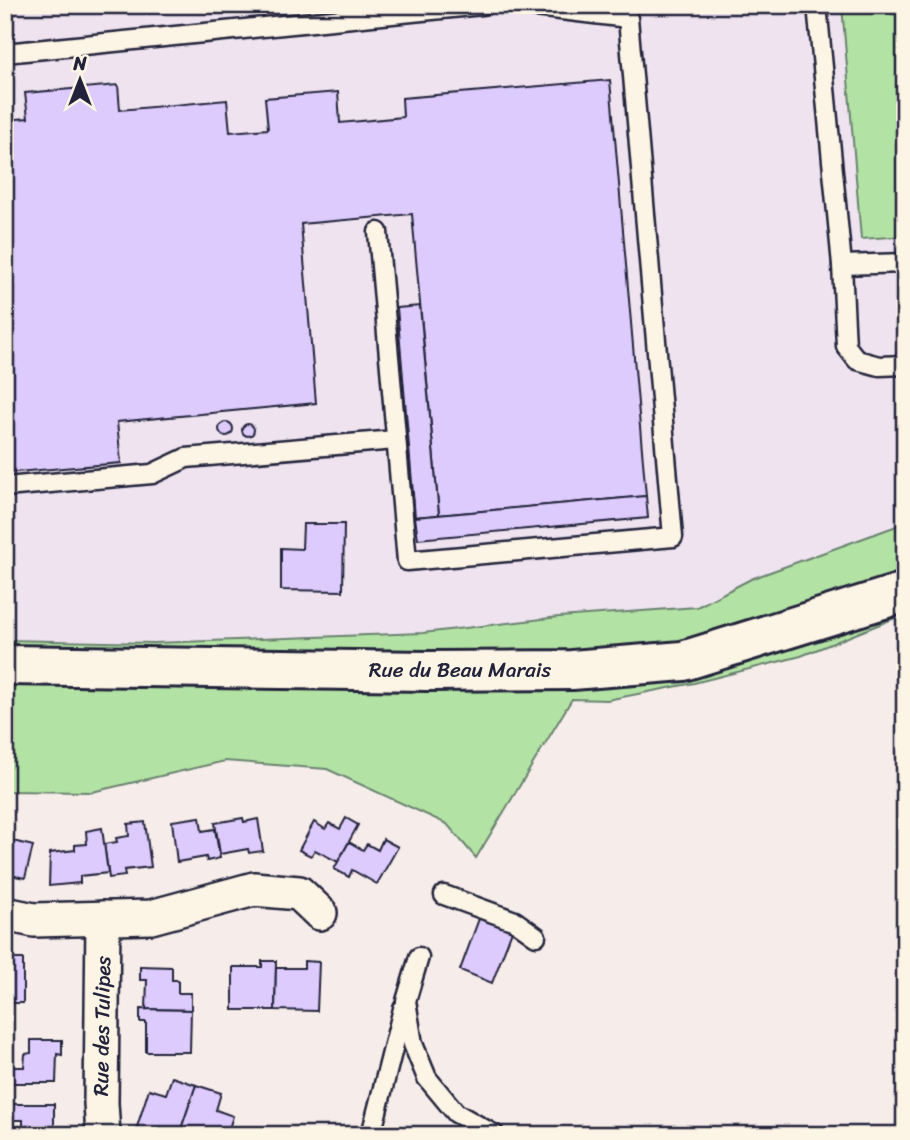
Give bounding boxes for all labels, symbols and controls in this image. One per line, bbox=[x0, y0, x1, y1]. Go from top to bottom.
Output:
north arrow bbox=[46, 46, 116, 116]
text: N bbox=[72, 47, 87, 80]
street label: Rue du Beau Marais bbox=[369, 651, 552, 689]
street label: Rue des Tulipes bbox=[82, 955, 122, 1096]

